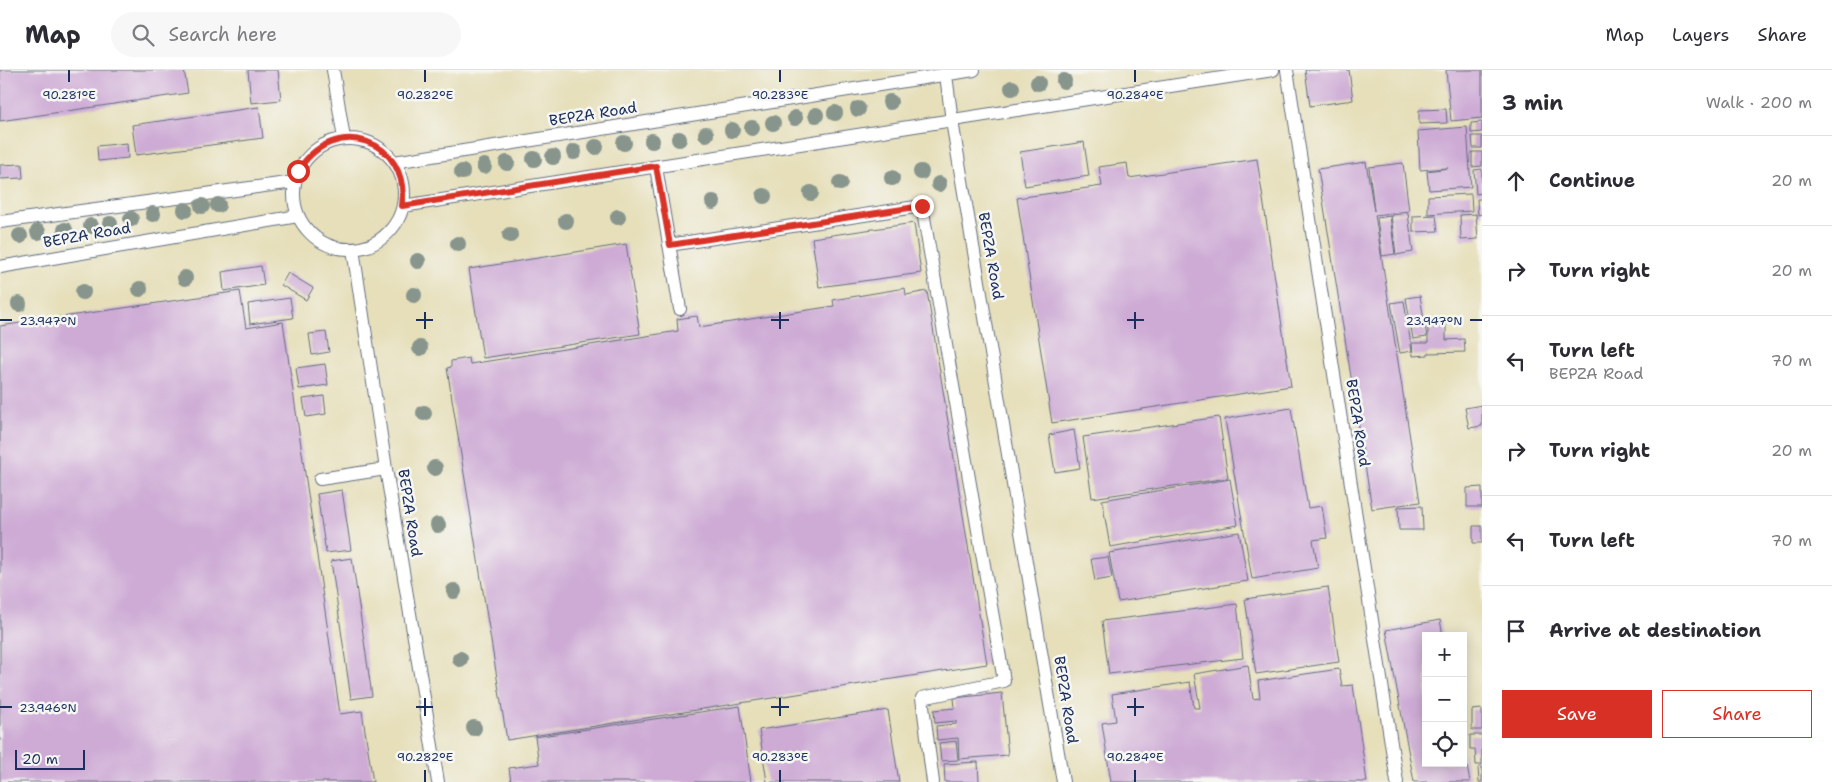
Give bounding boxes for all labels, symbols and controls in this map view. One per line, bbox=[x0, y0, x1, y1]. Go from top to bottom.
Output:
search box bbox=[111, 12, 461, 57]
text: Map bbox=[25, 19, 81, 51]
icon: search bbox=[129, 21, 157, 49]
text: Search here bbox=[169, 22, 277, 47]
text: Map bbox=[1606, 23, 1644, 47]
text: Layers bbox=[1672, 23, 1729, 47]
text: Share bbox=[1757, 23, 1807, 47]
text: 90.281°E bbox=[42, 87, 96, 103]
text: 90.282°E bbox=[397, 87, 453, 103]
text: 90.283°E bbox=[752, 87, 808, 103]
text: 90.284°E bbox=[1107, 87, 1163, 103]
text: 3 min bbox=[1502, 89, 1563, 117]
text: Walk · 200 m bbox=[1706, 92, 1812, 113]
street label: BEPZA Road bbox=[548, 97, 639, 131]
route start bbox=[287, 160, 310, 183]
icon: ahead bbox=[1502, 167, 1530, 195]
text: Continue bbox=[1549, 168, 1635, 193]
text: 20 m bbox=[1771, 170, 1812, 191]
route end bbox=[911, 195, 934, 218]
street label: BEPZA Road bbox=[973, 211, 1009, 302]
street label: BEPZA Road bbox=[42, 217, 133, 253]
icon: right bbox=[1502, 257, 1530, 285]
text: Turn right bbox=[1549, 258, 1650, 283]
text: 20 m bbox=[1771, 260, 1812, 281]
text: 23.947°N bbox=[20, 313, 76, 329]
text: 23.947°N bbox=[1406, 313, 1462, 329]
text: Turn left bbox=[1549, 338, 1635, 363]
icon: left bbox=[1502, 347, 1530, 375]
text: 70 m bbox=[1771, 350, 1812, 371]
text: BEPZA Road bbox=[1549, 363, 1643, 384]
street label: BEPZA Road bbox=[1341, 378, 1375, 469]
icon: right bbox=[1502, 437, 1530, 465]
text: Turn right bbox=[1549, 438, 1650, 463]
text: 20 m bbox=[1771, 440, 1812, 461]
street label: BEPZA Road bbox=[393, 468, 427, 559]
icon: left bbox=[1502, 527, 1530, 555]
text: Turn left bbox=[1549, 528, 1635, 553]
text: 70 m bbox=[1771, 530, 1812, 551]
icon: arrive bbox=[1502, 617, 1530, 645]
text: Arrive at destination bbox=[1549, 618, 1761, 643]
map controls bbox=[1422, 632, 1467, 767]
button: + bbox=[1422, 632, 1467, 677]
street label: BEPZA Road bbox=[1049, 655, 1083, 746]
button: − bbox=[1422, 677, 1467, 722]
button: Save bbox=[1502, 690, 1652, 738]
button: Share bbox=[1662, 690, 1812, 738]
text: 23.946°N bbox=[19, 700, 77, 716]
button: locate bbox=[1422, 722, 1467, 767]
scale bar bbox=[15, 747, 85, 770]
text: 90.282°E bbox=[397, 749, 453, 765]
text: 90.283°E bbox=[752, 749, 808, 765]
text: 90.284°E bbox=[1107, 749, 1163, 765]
text: 20 m bbox=[22, 750, 58, 768]

